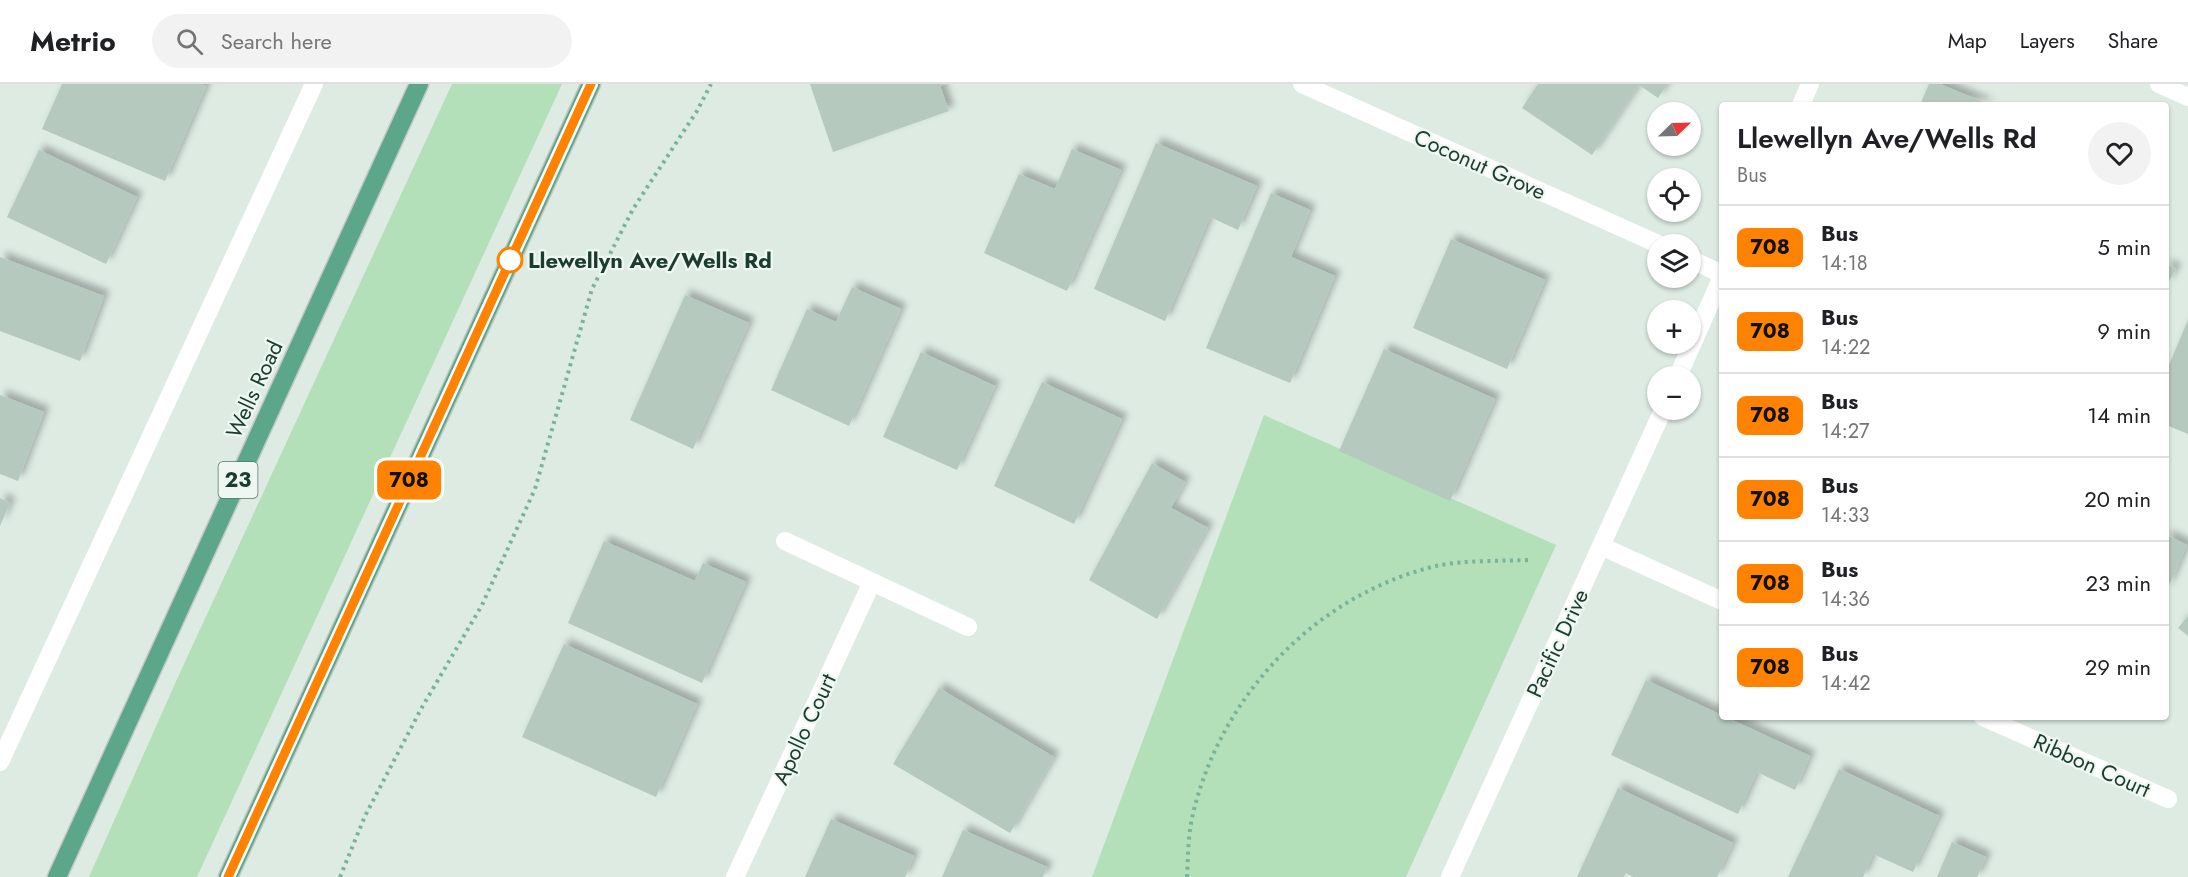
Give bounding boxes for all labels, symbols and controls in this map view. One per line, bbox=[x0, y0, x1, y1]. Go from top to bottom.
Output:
search box bbox=[152, 14, 572, 68]
text: Metrio bbox=[30, 21, 116, 62]
icon: search bbox=[173, 25, 206, 58]
text: Search here bbox=[221, 25, 332, 57]
text: Map bbox=[1948, 26, 1987, 56]
text: Layers bbox=[2020, 26, 2075, 56]
text: Share bbox=[2108, 26, 2158, 56]
north arrow bbox=[1647, 102, 1701, 156]
map controls bbox=[1647, 102, 1701, 420]
text: Llewellyn Ave/Wells Rd bbox=[1737, 118, 2037, 159]
street label: Coconut Grove bbox=[1409, 121, 1551, 207]
button: heart bbox=[2088, 122, 2151, 185]
text: Bus bbox=[1737, 161, 1767, 190]
button: locate bbox=[1647, 168, 1701, 222]
text: Bus bbox=[1821, 217, 1858, 249]
text: 5 min bbox=[2098, 231, 2151, 263]
text: 708 bbox=[1750, 232, 1790, 262]
button: layers bbox=[1647, 234, 1701, 288]
place label: Llewellyn Ave/Wells Rd bbox=[528, 244, 772, 276]
marker: Llewellyn Ave/Wells Rd bbox=[497, 247, 523, 273]
text: 14:18 bbox=[1821, 249, 1868, 278]
button: + bbox=[1647, 300, 1701, 354]
text: Bus bbox=[1821, 301, 1858, 333]
text: 9 min bbox=[2097, 315, 2151, 347]
text: 708 bbox=[1750, 316, 1790, 346]
text: 14:22 bbox=[1821, 333, 1870, 362]
street label: Wells Road bbox=[217, 335, 291, 443]
button: − bbox=[1647, 366, 1701, 420]
text: Bus bbox=[1821, 385, 1858, 417]
text: 14 min bbox=[2087, 399, 2151, 431]
text: 708 bbox=[1750, 400, 1790, 430]
text: 14:27 bbox=[1821, 417, 1870, 446]
line badge: 708 bbox=[374, 460, 444, 500]
road number: 23 bbox=[218, 462, 258, 498]
text: 708 bbox=[389, 465, 429, 495]
text: Bus bbox=[1821, 469, 1858, 501]
text: 20 min bbox=[2084, 483, 2151, 515]
text: 708 bbox=[1750, 484, 1790, 514]
text: 14:33 bbox=[1821, 501, 1870, 530]
text: Bus bbox=[1821, 553, 1858, 585]
text: 23 min bbox=[2085, 567, 2151, 599]
text: 708 bbox=[1750, 568, 1790, 598]
street label: Pacific Drive bbox=[1518, 584, 1596, 702]
text: 14:36 bbox=[1821, 585, 1870, 614]
text: Bus bbox=[1821, 637, 1858, 669]
text: 29 min bbox=[2085, 651, 2151, 683]
text: 708 bbox=[1750, 652, 1790, 682]
street label: Apollo Court bbox=[764, 668, 844, 790]
text: 14:42 bbox=[1821, 669, 1871, 698]
street label: Ribbon Court bbox=[2029, 725, 2156, 805]

